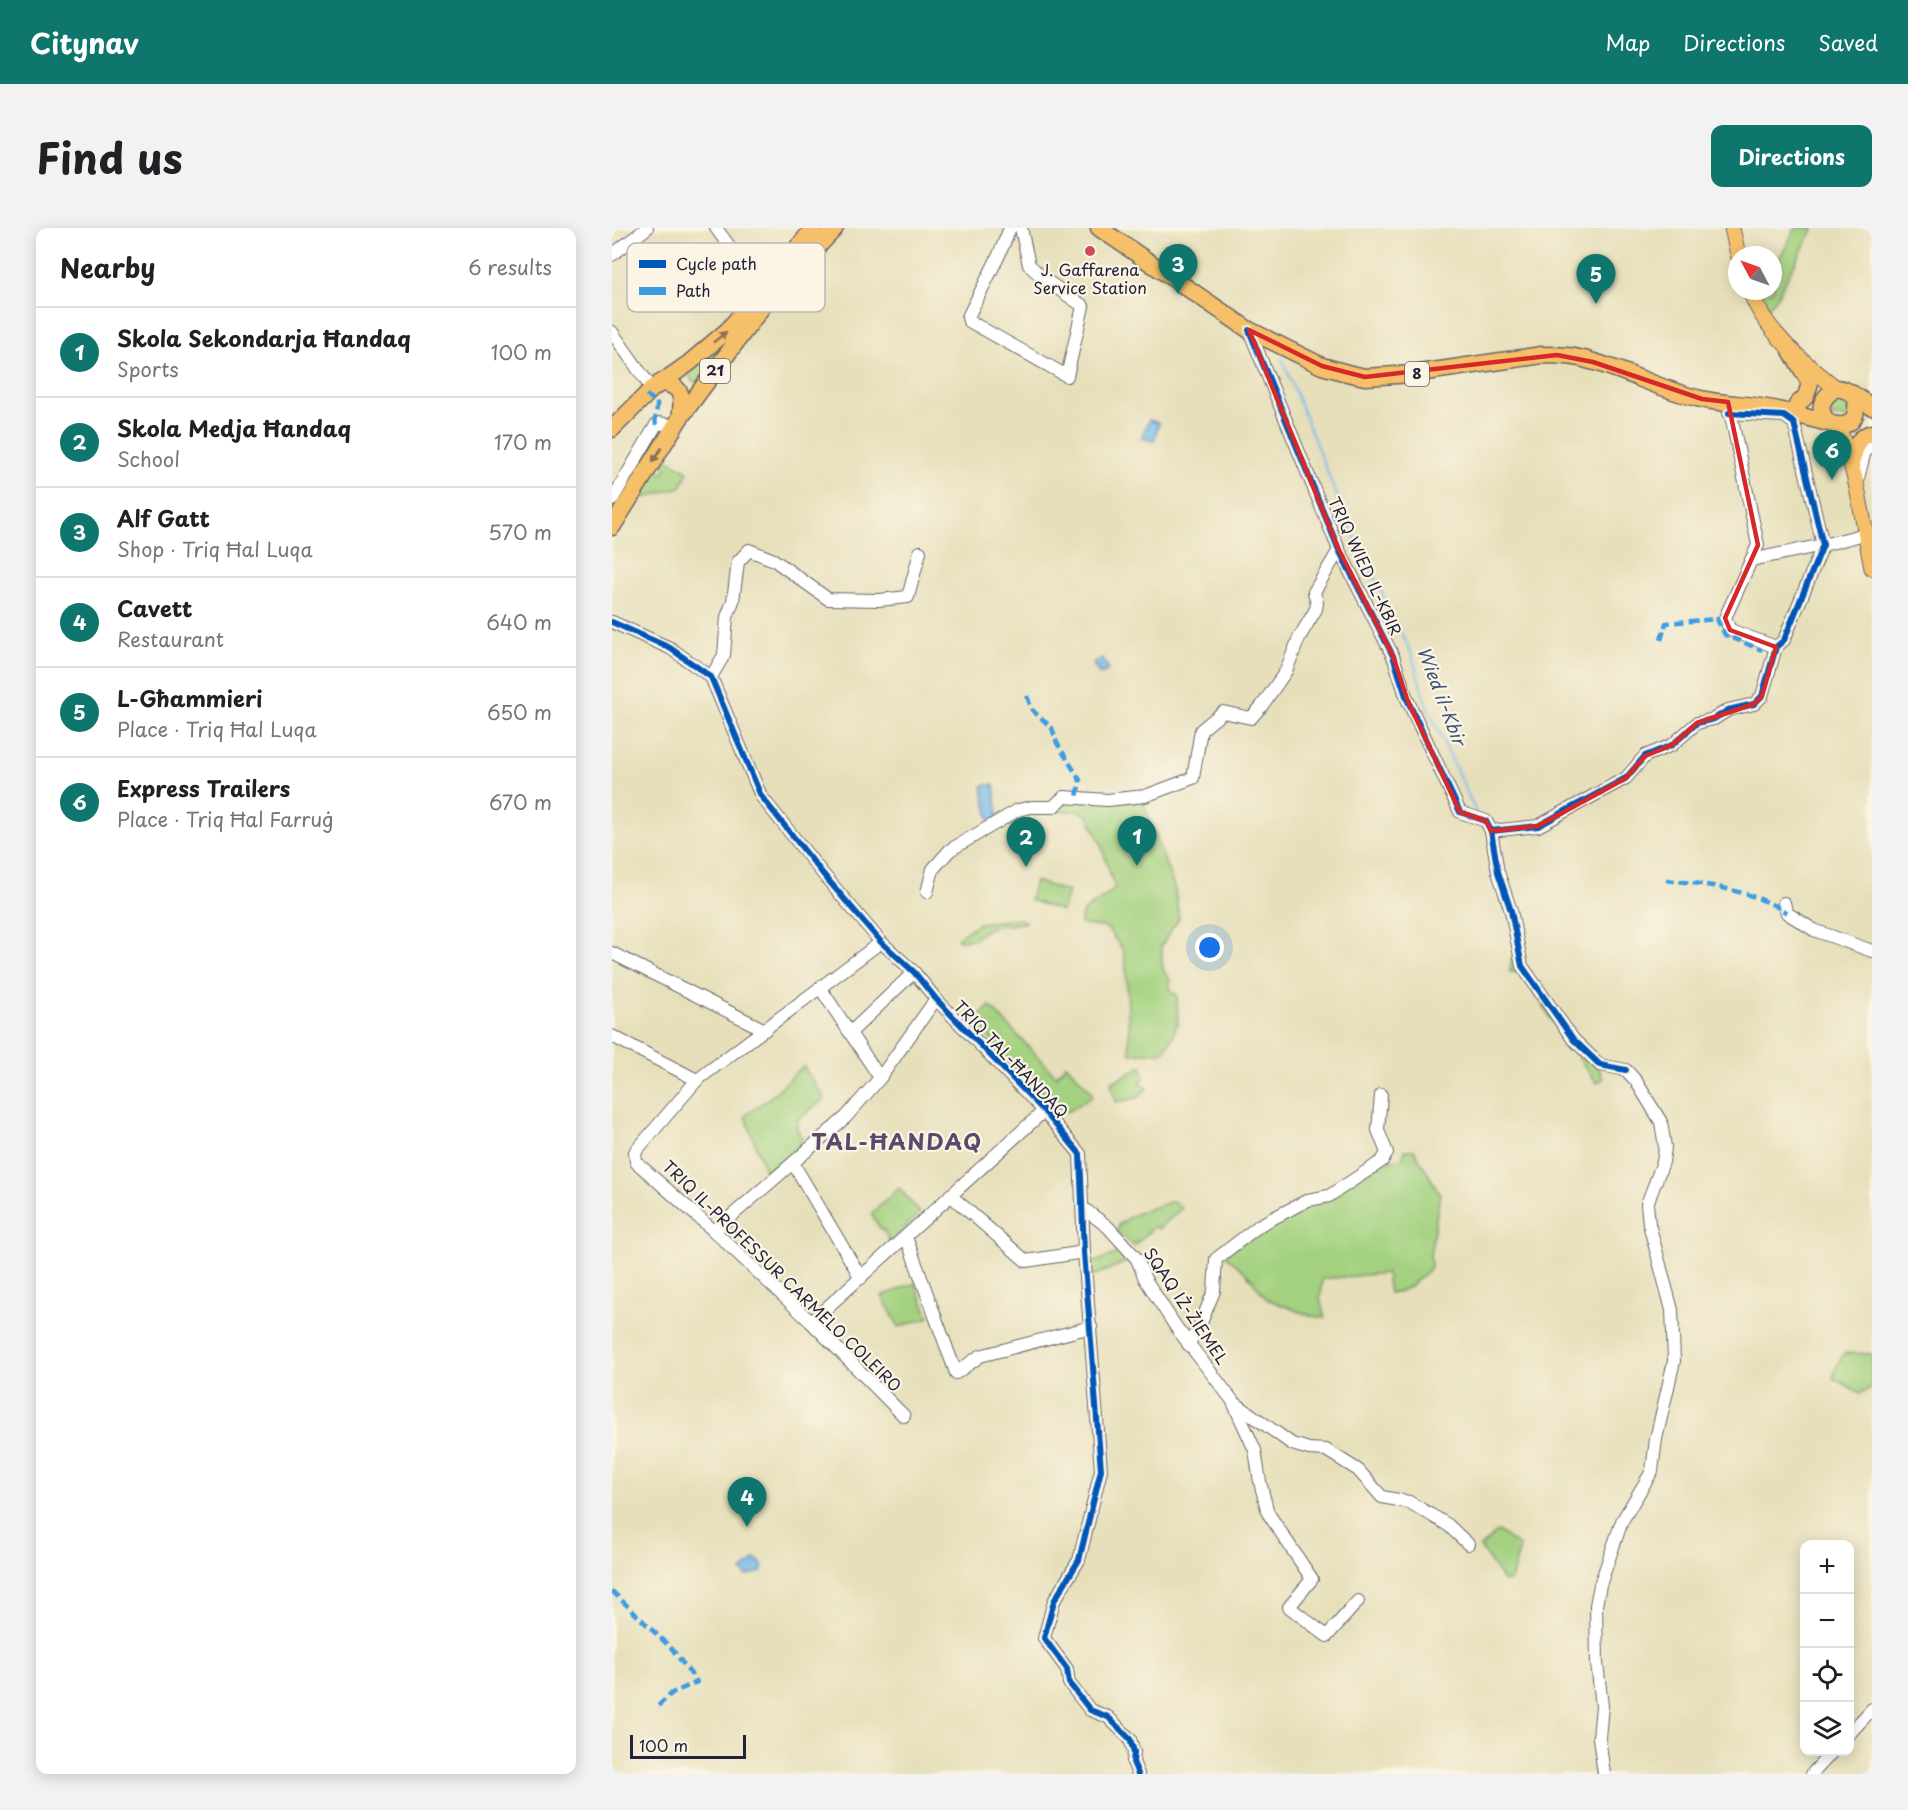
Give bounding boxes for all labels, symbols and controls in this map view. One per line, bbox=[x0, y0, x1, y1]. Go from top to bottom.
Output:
text: Citynav bbox=[30, 21, 139, 64]
text: Map bbox=[1605, 26, 1650, 58]
text: Directions bbox=[1683, 26, 1785, 58]
text: Saved bbox=[1818, 26, 1878, 58]
text: Find us bbox=[36, 125, 183, 188]
button: Directions bbox=[1711, 125, 1872, 187]
legend bbox=[627, 243, 825, 312]
marker: J. Gaffarena Service Station bbox=[1083, 244, 1097, 258]
pin: 3 bbox=[1158, 244, 1198, 294]
north arrow bbox=[1728, 246, 1782, 300]
text: Nearby bbox=[60, 248, 155, 287]
text: Cycle path bbox=[676, 251, 757, 275]
text: 6 results bbox=[468, 252, 552, 282]
pin: 5 bbox=[1576, 254, 1616, 304]
place label: J. Gaffarena Service Station bbox=[1033, 257, 1147, 299]
text: Path bbox=[676, 278, 711, 302]
text: Skola Sekondarja Ħandaq bbox=[117, 321, 411, 354]
one-way arrow bbox=[712, 330, 728, 343]
text: 1 bbox=[75, 337, 84, 367]
text: 100 m bbox=[491, 337, 552, 367]
text: Sports bbox=[117, 354, 179, 384]
road number: 21 bbox=[700, 359, 730, 383]
road number: 8 bbox=[1405, 362, 1429, 386]
text: Skola Medja Ħandaq bbox=[117, 411, 351, 444]
text: 2 bbox=[72, 427, 87, 457]
text: 170 m bbox=[494, 427, 552, 457]
pin: 6 bbox=[1812, 430, 1852, 480]
text: School bbox=[117, 444, 180, 474]
one-way arrow bbox=[651, 447, 662, 463]
street label: TRIQ WIED IL-KBIR bbox=[1323, 492, 1409, 639]
text: Alf Gatt bbox=[117, 501, 210, 534]
text: 3 bbox=[73, 517, 86, 547]
text: 570 m bbox=[488, 517, 552, 547]
text: Shop · Triq Ħal Luqa bbox=[117, 534, 312, 564]
text: Cavett bbox=[117, 591, 192, 624]
text: 4 bbox=[73, 607, 86, 637]
text: 640 m bbox=[486, 607, 552, 637]
text: Restaurant bbox=[117, 624, 224, 654]
water label: Wied il-Kbir bbox=[1411, 642, 1475, 751]
text: L-Għammieri bbox=[117, 681, 262, 714]
text: 5 bbox=[73, 697, 86, 727]
text: 650 m bbox=[487, 697, 552, 727]
text: Place · Triq Ħal Luqa bbox=[117, 714, 316, 744]
text: Express Trailers bbox=[117, 771, 290, 804]
text: 6 bbox=[72, 787, 87, 817]
text: 670 m bbox=[489, 787, 552, 817]
text: Place · Triq Ħal Farruġ bbox=[117, 804, 334, 834]
pin: 1 bbox=[1118, 816, 1156, 866]
pin: 2 bbox=[1006, 818, 1046, 867]
your location bbox=[1195, 933, 1224, 962]
street label: TRIQ TAL-ĦANDAQ bbox=[949, 994, 1074, 1123]
district label: TAL-ĦANDAQ bbox=[811, 1124, 983, 1157]
street label: TRIQ IL-PROFESSUR CARMELO COLEIRO bbox=[658, 1154, 908, 1397]
street label: SQAQ IŻ-ŻIEMEL bbox=[1139, 1242, 1235, 1369]
pin: 4 bbox=[728, 1478, 766, 1527]
map controls bbox=[1800, 1540, 1854, 1756]
button: + bbox=[1800, 1540, 1854, 1594]
button: − bbox=[1800, 1594, 1854, 1648]
button: locate bbox=[1800, 1648, 1854, 1702]
button: layers bbox=[1800, 1702, 1854, 1756]
scale bar bbox=[630, 1732, 746, 1760]
text: 100 m bbox=[639, 1733, 688, 1757]

